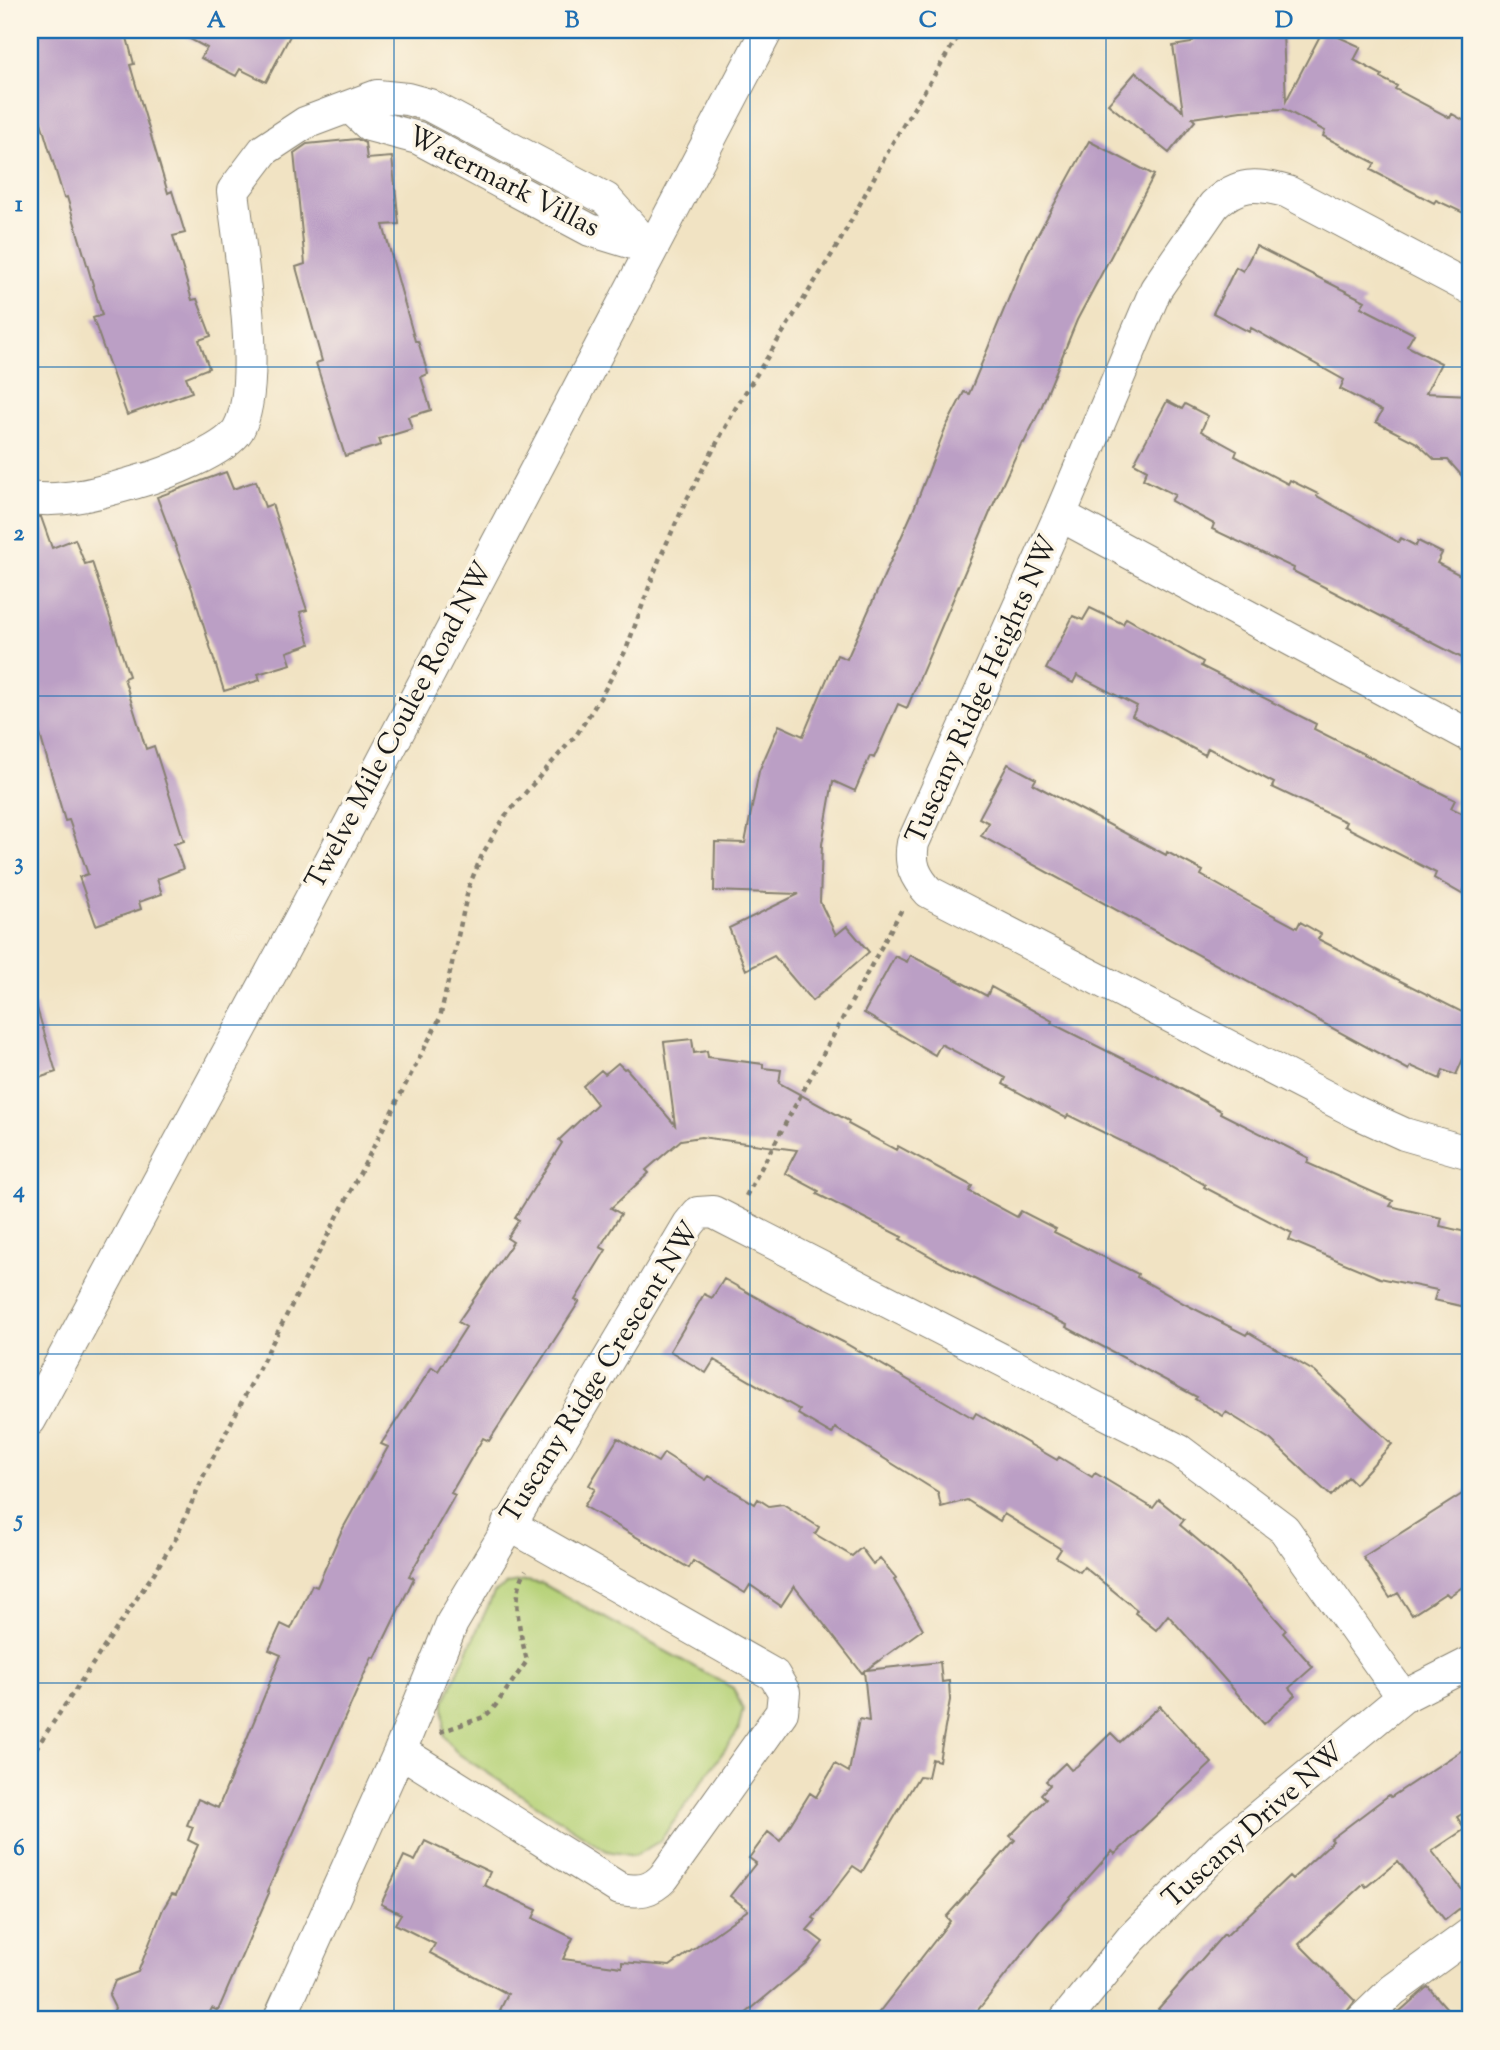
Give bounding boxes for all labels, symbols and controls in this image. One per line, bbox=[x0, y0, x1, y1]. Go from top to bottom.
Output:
text: A bbox=[207, 5, 226, 38]
text: B bbox=[565, 5, 580, 38]
text: C bbox=[919, 5, 937, 38]
text: D bbox=[1275, 5, 1293, 38]
street label: Watermark Villas bbox=[400, 117, 606, 249]
text: 1 bbox=[15, 189, 23, 222]
text: 2 bbox=[14, 518, 25, 551]
street label: Tuscany Ridge Heights NW bbox=[897, 529, 1069, 851]
street label: Twelve Mile Coulee Road NW bbox=[296, 555, 504, 897]
text: 3 bbox=[14, 847, 24, 880]
text: 4 bbox=[12, 1175, 25, 1208]
street label: Tuscany Ridge Crescent NW bbox=[492, 1214, 710, 1532]
text: 5 bbox=[13, 1504, 23, 1537]
street label: Tuscany Drive NW bbox=[1154, 1733, 1354, 1919]
text: 6 bbox=[13, 1833, 25, 1866]

